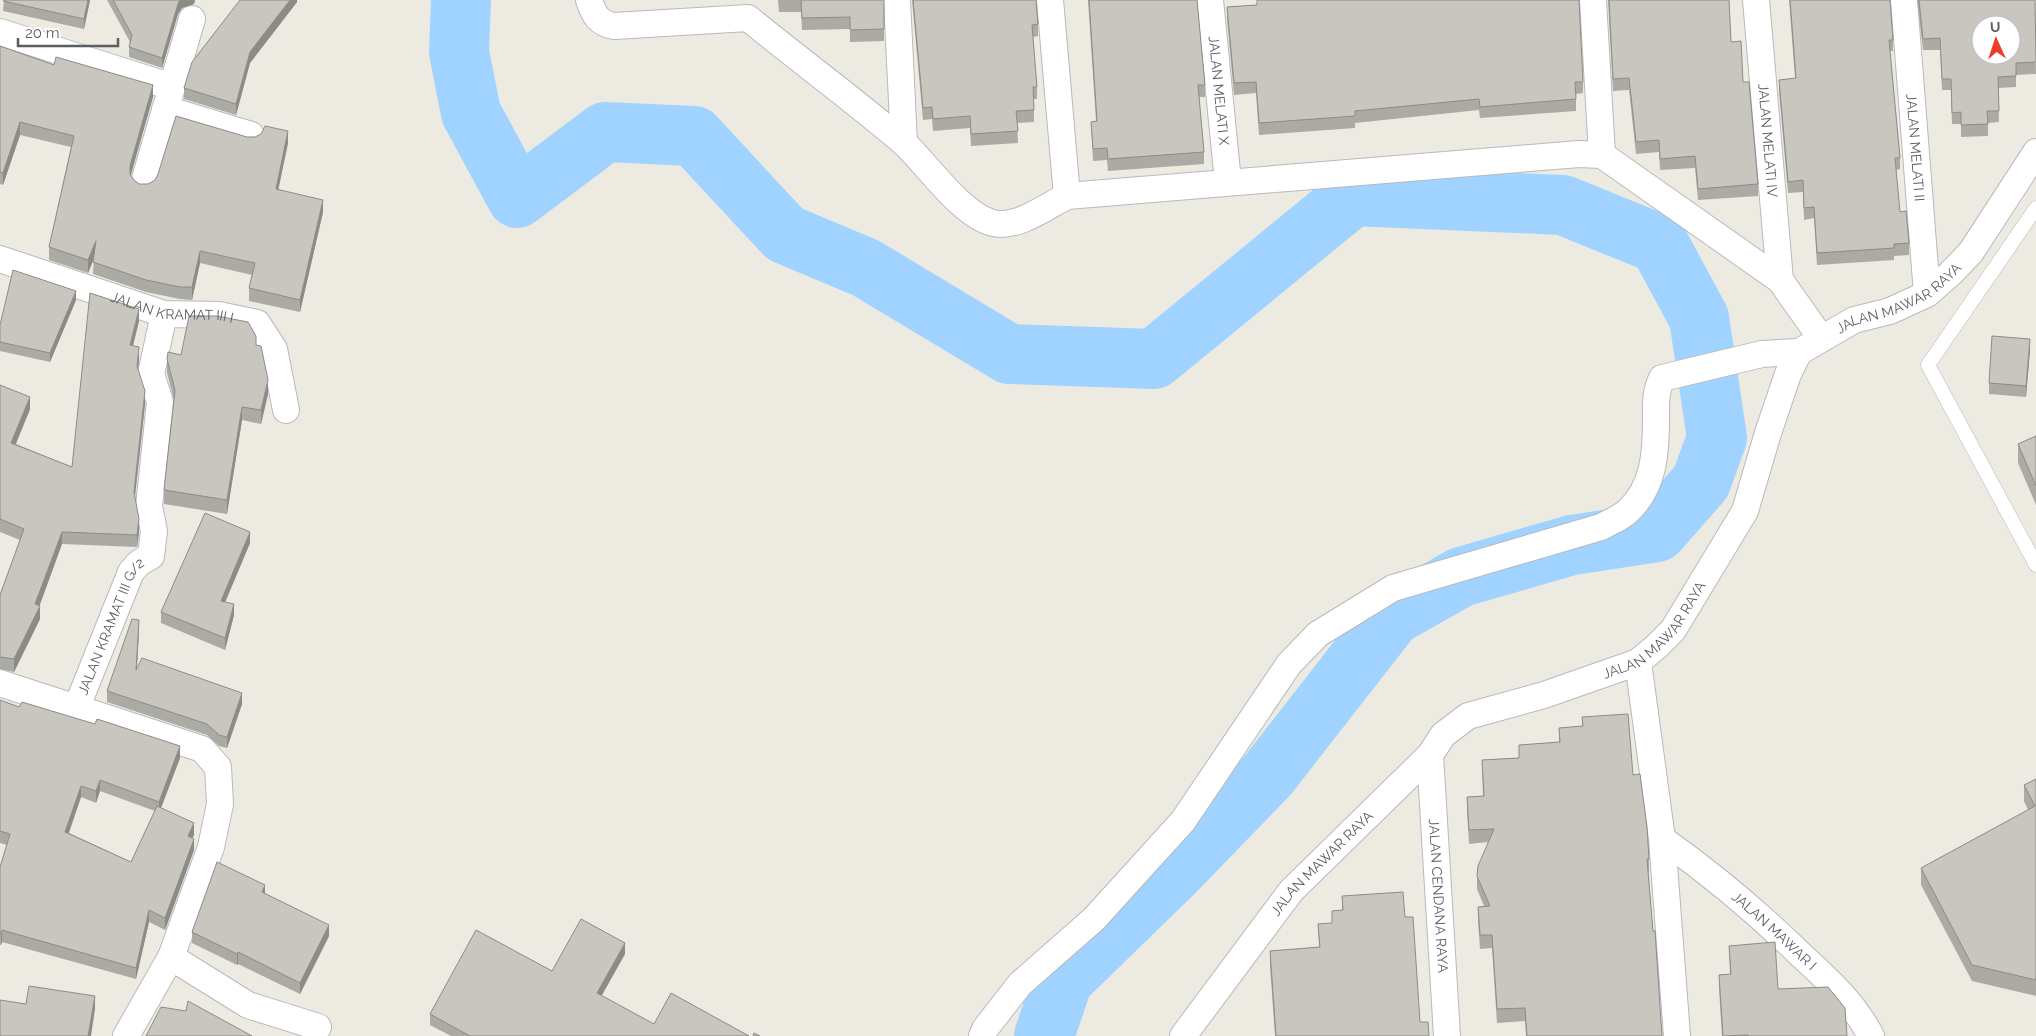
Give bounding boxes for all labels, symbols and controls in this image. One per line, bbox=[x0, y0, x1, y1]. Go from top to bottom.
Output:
scale bar bbox=[18, 15, 118, 47]
north arrow bbox=[1971, 15, 2021, 65]
text: U bbox=[1990, 19, 2001, 35]
text: 20 m bbox=[25, 24, 60, 42]
street label: JALAN MELATI X bbox=[1206, 35, 1232, 146]
street label: JALAN MELATI IV bbox=[1755, 83, 1781, 199]
street label: JALAN MELATI II bbox=[1903, 93, 1928, 202]
street label: JALAN MAWAR RAYA bbox=[1833, 259, 1965, 337]
street label: JALAN KRAMAT III I bbox=[109, 289, 235, 326]
street label: JALAN KRAMAT III G/2 bbox=[75, 554, 147, 697]
street label: JALAN MAWAR RAYA bbox=[1600, 578, 1709, 682]
street label: JALAN MAWAR RAYA bbox=[1267, 807, 1376, 919]
street label: JALAN CENDANA RAYA bbox=[1426, 818, 1451, 974]
street label: JALAN MAWAR I bbox=[1729, 888, 1820, 973]

